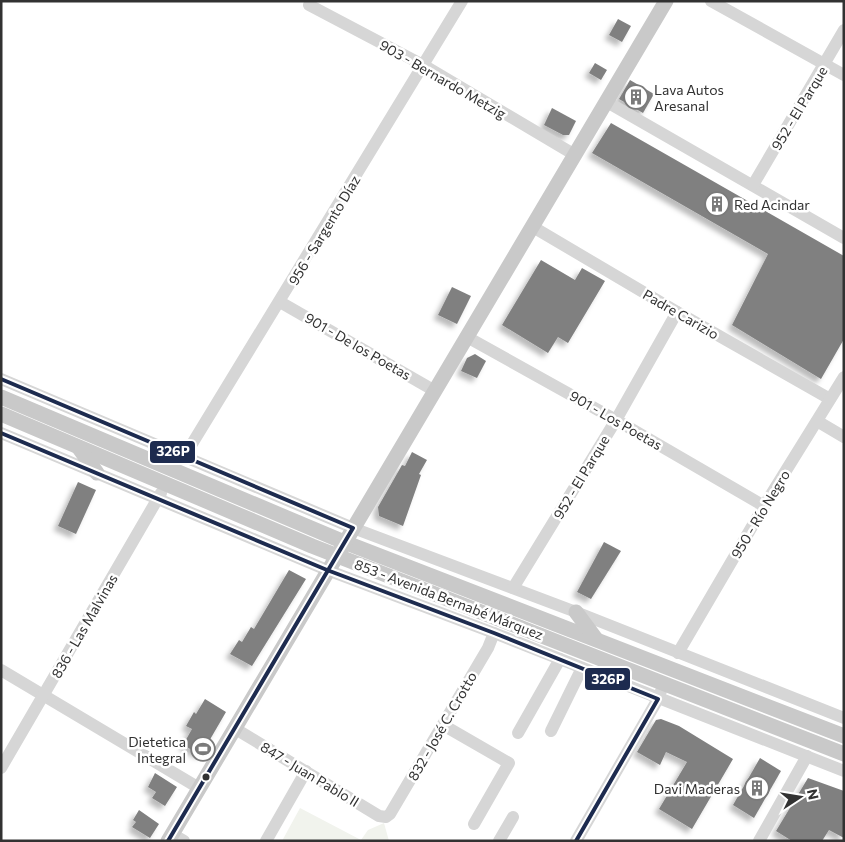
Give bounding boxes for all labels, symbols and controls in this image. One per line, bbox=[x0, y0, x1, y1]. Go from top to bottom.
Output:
street label: 903 - Bernardo Metzig bbox=[377, 36, 510, 122]
street label: 952 - El Parque bbox=[767, 63, 831, 153]
place label: Lava Autos Aresanal bbox=[654, 81, 724, 114]
building icon: Lava Autos Aresanal bbox=[623, 84, 649, 110]
street label: 956 - Sargento Díaz bbox=[284, 172, 364, 288]
building icon: Red Acindar bbox=[704, 191, 730, 217]
place label: Red Acindar bbox=[734, 196, 810, 213]
street label: Padre Carizio bbox=[640, 285, 722, 343]
street label: 901 - De los Poetas bbox=[302, 309, 414, 383]
street label: 901 - Los Poetas bbox=[567, 387, 665, 453]
street label: 952 - El Parque bbox=[549, 432, 613, 522]
line badge: 326P bbox=[149, 440, 196, 464]
text: 326P bbox=[156, 442, 190, 459]
street label: 950 - Río Negro bbox=[727, 467, 793, 561]
street label: 853 - Avenida Bernabé Márquez bbox=[352, 555, 546, 643]
street label: 836 - Las Malvinas bbox=[47, 571, 121, 681]
line badge: 326P bbox=[584, 667, 631, 691]
street label: 832 - José C. Crotto bbox=[404, 669, 480, 783]
text: 326P bbox=[591, 670, 625, 687]
place label: Dietetica Integral bbox=[128, 733, 186, 766]
sports icon: Dietetica Integral bbox=[190, 736, 216, 762]
street label: 847 - Juan Pablo II bbox=[258, 738, 362, 810]
unlabelled marker bbox=[201, 772, 211, 782]
north arrow bbox=[775, 772, 825, 822]
building icon: Davi Maderas bbox=[744, 775, 770, 801]
place label: Davi Maderas bbox=[654, 780, 740, 797]
text: N bbox=[804, 787, 823, 801]

